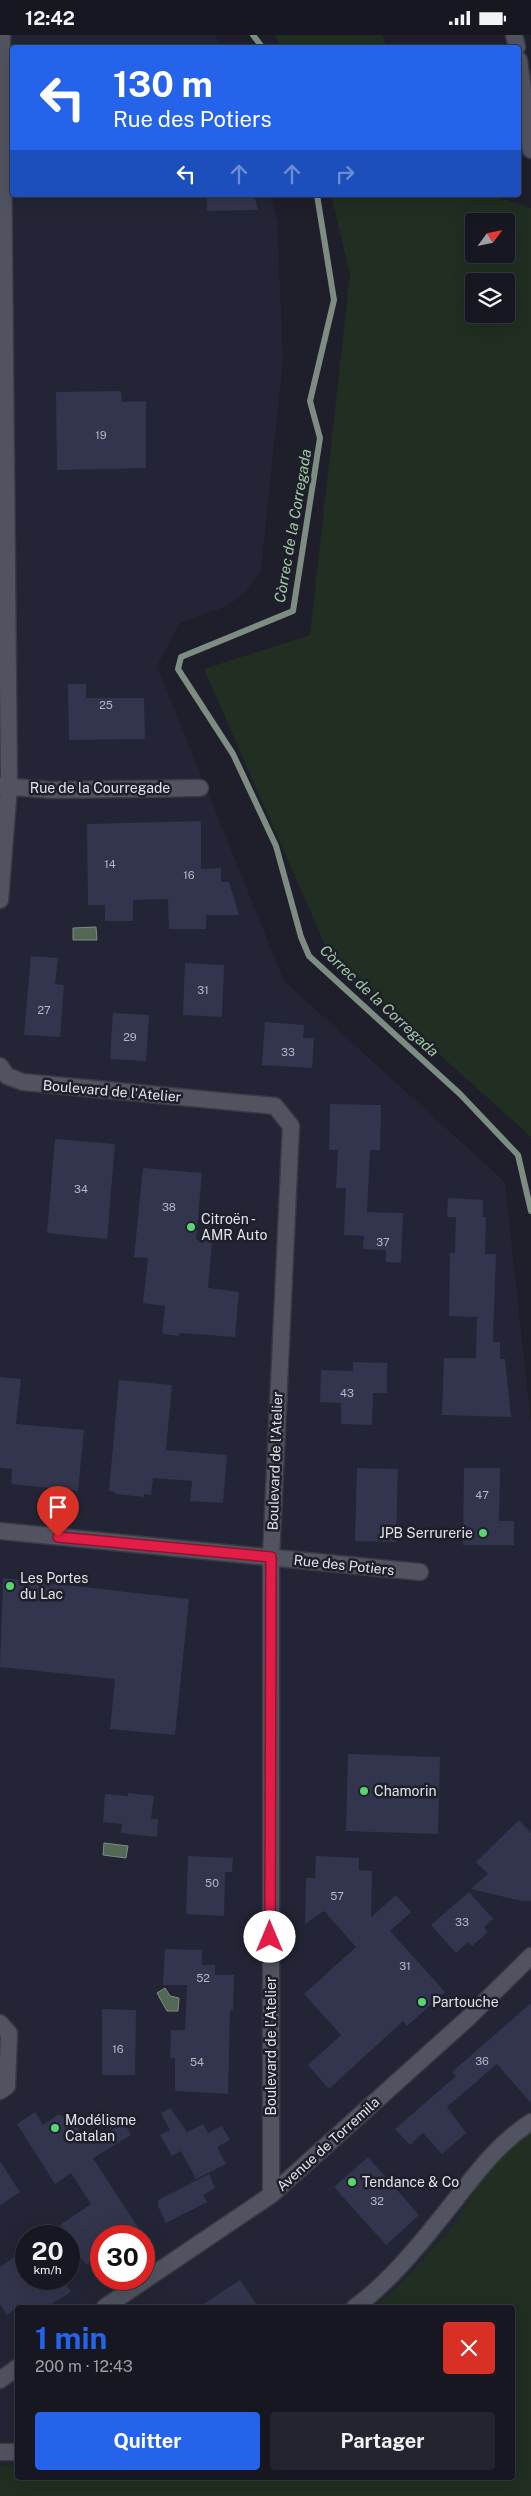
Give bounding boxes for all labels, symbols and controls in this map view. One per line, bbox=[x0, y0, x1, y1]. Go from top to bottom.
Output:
text: 12:42 bbox=[25, 7, 75, 29]
text: 130 m bbox=[113, 64, 213, 105]
icon: left bbox=[30, 65, 95, 130]
text: Rue des Potiers bbox=[113, 106, 272, 132]
icon: left bbox=[172, 160, 200, 188]
icon: ahead bbox=[225, 160, 253, 188]
icon: ahead bbox=[278, 160, 306, 188]
icon: right bbox=[331, 160, 359, 188]
north arrow bbox=[465, 213, 515, 263]
map controls bbox=[465, 213, 515, 323]
button: layers bbox=[465, 273, 515, 323]
house number: 19 bbox=[95, 429, 107, 441]
water label: Còrrec de la Corregada bbox=[271, 448, 314, 604]
house number: 25 bbox=[99, 699, 113, 711]
street label: Rue de la Courregade bbox=[30, 780, 170, 796]
house number: 14 bbox=[104, 858, 116, 870]
house number: 16 bbox=[183, 869, 195, 881]
water label: Còrrec de la Corregada bbox=[317, 941, 442, 1060]
house number: 31 bbox=[197, 984, 209, 996]
house number: 27 bbox=[37, 1004, 51, 1016]
house number: 29 bbox=[123, 1031, 137, 1043]
house number: 33 bbox=[281, 1046, 295, 1058]
street label: Boulevard de l'Atelier bbox=[42, 1077, 182, 1105]
house number: 34 bbox=[74, 1183, 88, 1195]
house number: 38 bbox=[162, 1201, 176, 1213]
place label: Citroën - AMR Auto bbox=[201, 1211, 267, 1243]
marker: Citroën - AMR Auto bbox=[185, 1221, 197, 1233]
house number: 37 bbox=[376, 1236, 390, 1248]
house number: 43 bbox=[340, 1387, 354, 1399]
street label: Boulevard de l'Atelier bbox=[265, 1391, 285, 1531]
pin bbox=[37, 1486, 79, 1537]
house number: 47 bbox=[475, 1489, 489, 1501]
icon: arrive bbox=[44, 1493, 72, 1521]
place label: JPB Serrurerie bbox=[379, 1525, 473, 1541]
marker: JPB Serrurerie bbox=[477, 1527, 489, 1539]
street label: Rue des Potiers bbox=[293, 1552, 395, 1578]
place label: Les Portes du Lac bbox=[20, 1570, 88, 1602]
marker: Les Portes du Lac bbox=[4, 1580, 16, 1592]
place label: Chamorin bbox=[374, 1783, 437, 1799]
marker: Chamorin bbox=[358, 1785, 370, 1797]
house number: 50 bbox=[205, 1877, 219, 1889]
house number: 57 bbox=[330, 1890, 344, 1902]
position arrow bbox=[243, 1910, 295, 1962]
house number: 33 bbox=[455, 1916, 469, 1928]
house number: 31 bbox=[399, 1960, 411, 1972]
house number: 52 bbox=[196, 1972, 210, 1984]
street label: Boulevard de l'Atelier bbox=[263, 1977, 279, 2115]
place label: Partouche bbox=[432, 1994, 499, 2010]
marker: Partouche bbox=[416, 1996, 428, 2008]
house number: 16 bbox=[112, 2043, 124, 2055]
house number: 36 bbox=[475, 2055, 489, 2067]
house number: 54 bbox=[190, 2056, 204, 2068]
street label: Avenue de Torremila bbox=[273, 2094, 383, 2194]
place label: Modélisme Catalan bbox=[65, 2112, 136, 2144]
marker: Modélisme Catalan bbox=[49, 2122, 61, 2134]
place label: Tendance & Co bbox=[362, 2174, 459, 2190]
marker: Tendance & Co bbox=[346, 2176, 358, 2188]
house number: 32 bbox=[370, 2195, 384, 2207]
speed limit sign: 30 bbox=[90, 2225, 155, 2290]
text: 20 bbox=[32, 2236, 64, 2266]
text: km/h bbox=[33, 2263, 62, 2277]
text: 1 min bbox=[35, 2320, 107, 2356]
button: close bbox=[443, 2322, 495, 2374]
text: 200 m · 12:43 bbox=[35, 2357, 133, 2376]
button: Quitter bbox=[35, 2412, 260, 2470]
button: Partager bbox=[270, 2412, 495, 2470]

